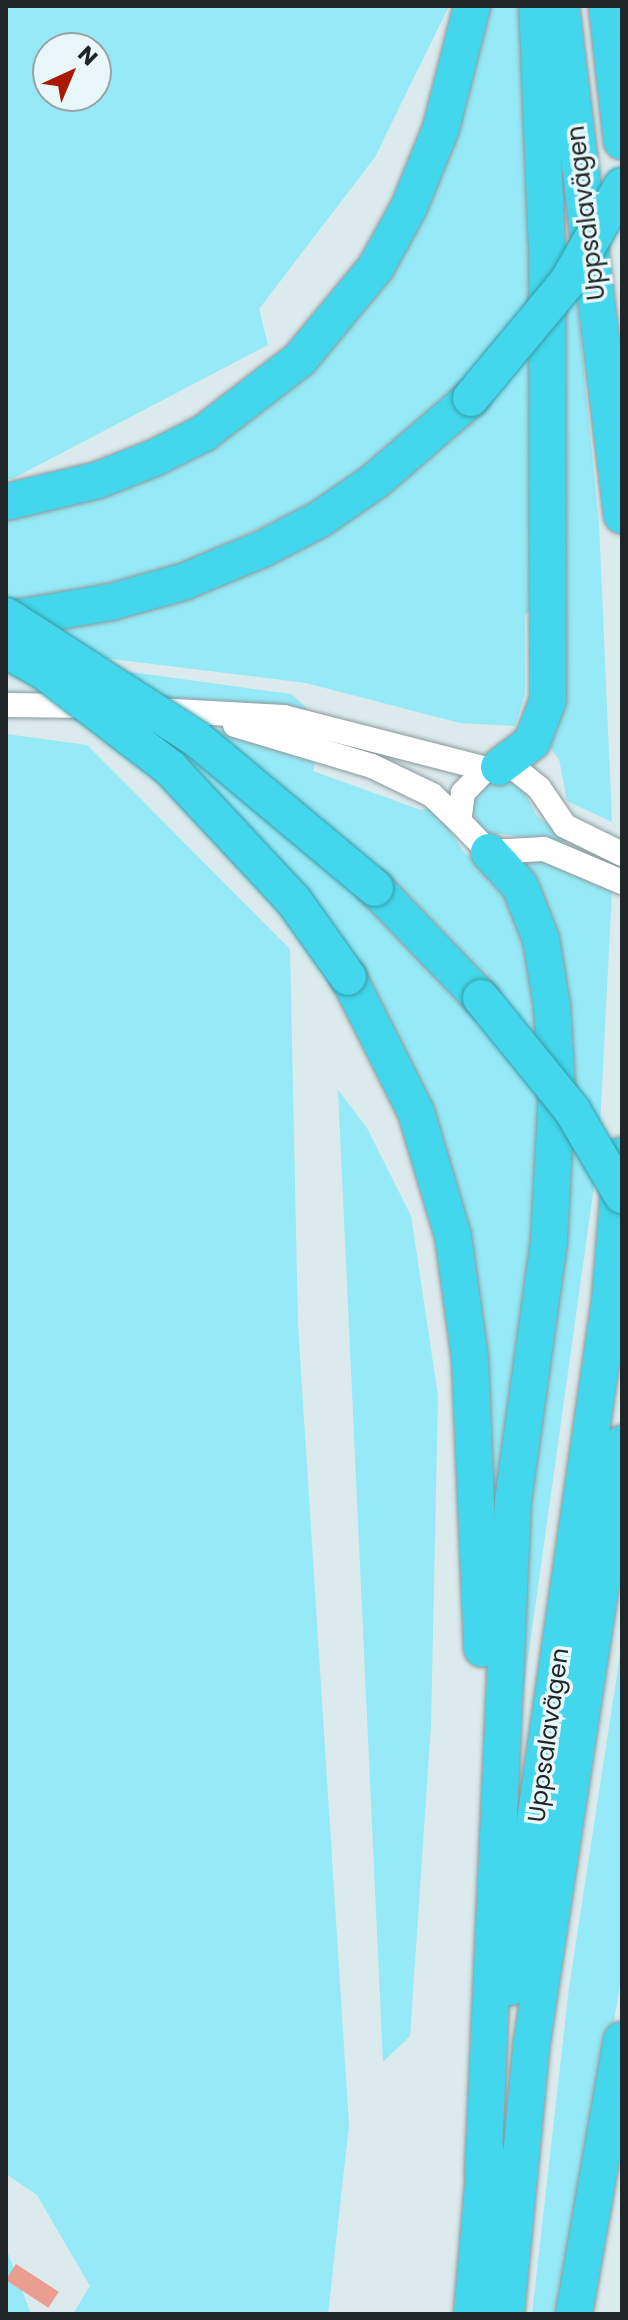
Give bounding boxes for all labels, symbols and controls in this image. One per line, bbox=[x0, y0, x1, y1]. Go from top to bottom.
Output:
north arrow bbox=[32, 32, 112, 112]
text: N bbox=[71, 39, 104, 73]
street label: Uppsalavägen bbox=[561, 124, 611, 302]
street label: Uppsalavägen bbox=[522, 1646, 574, 1824]

